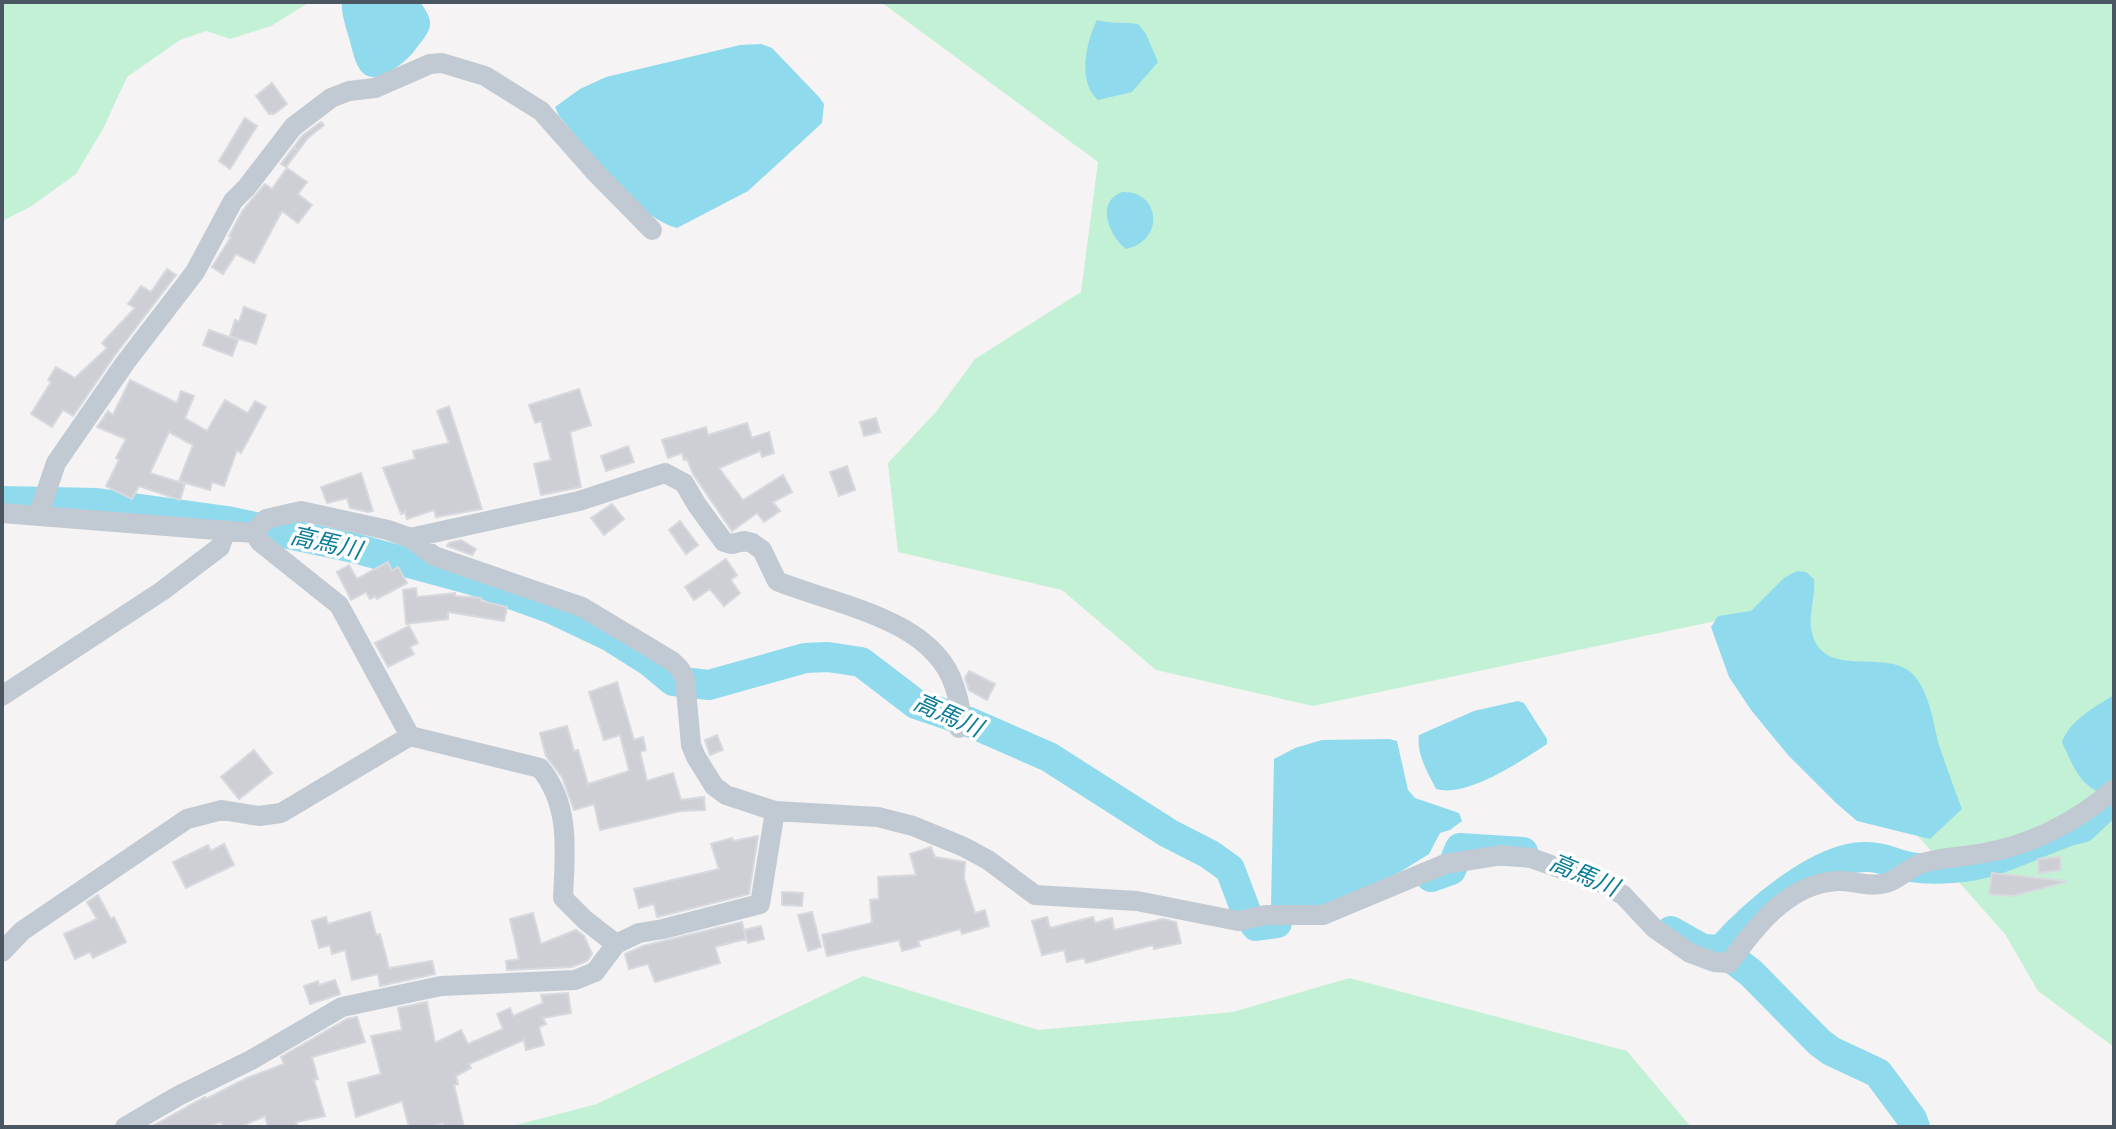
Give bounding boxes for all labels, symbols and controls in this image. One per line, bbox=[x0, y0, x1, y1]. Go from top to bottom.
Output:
water label: 高馬川 bbox=[287, 516, 368, 568]
water label: 高馬川 bbox=[908, 683, 991, 746]
water label: 高馬川 bbox=[1544, 843, 1627, 906]

